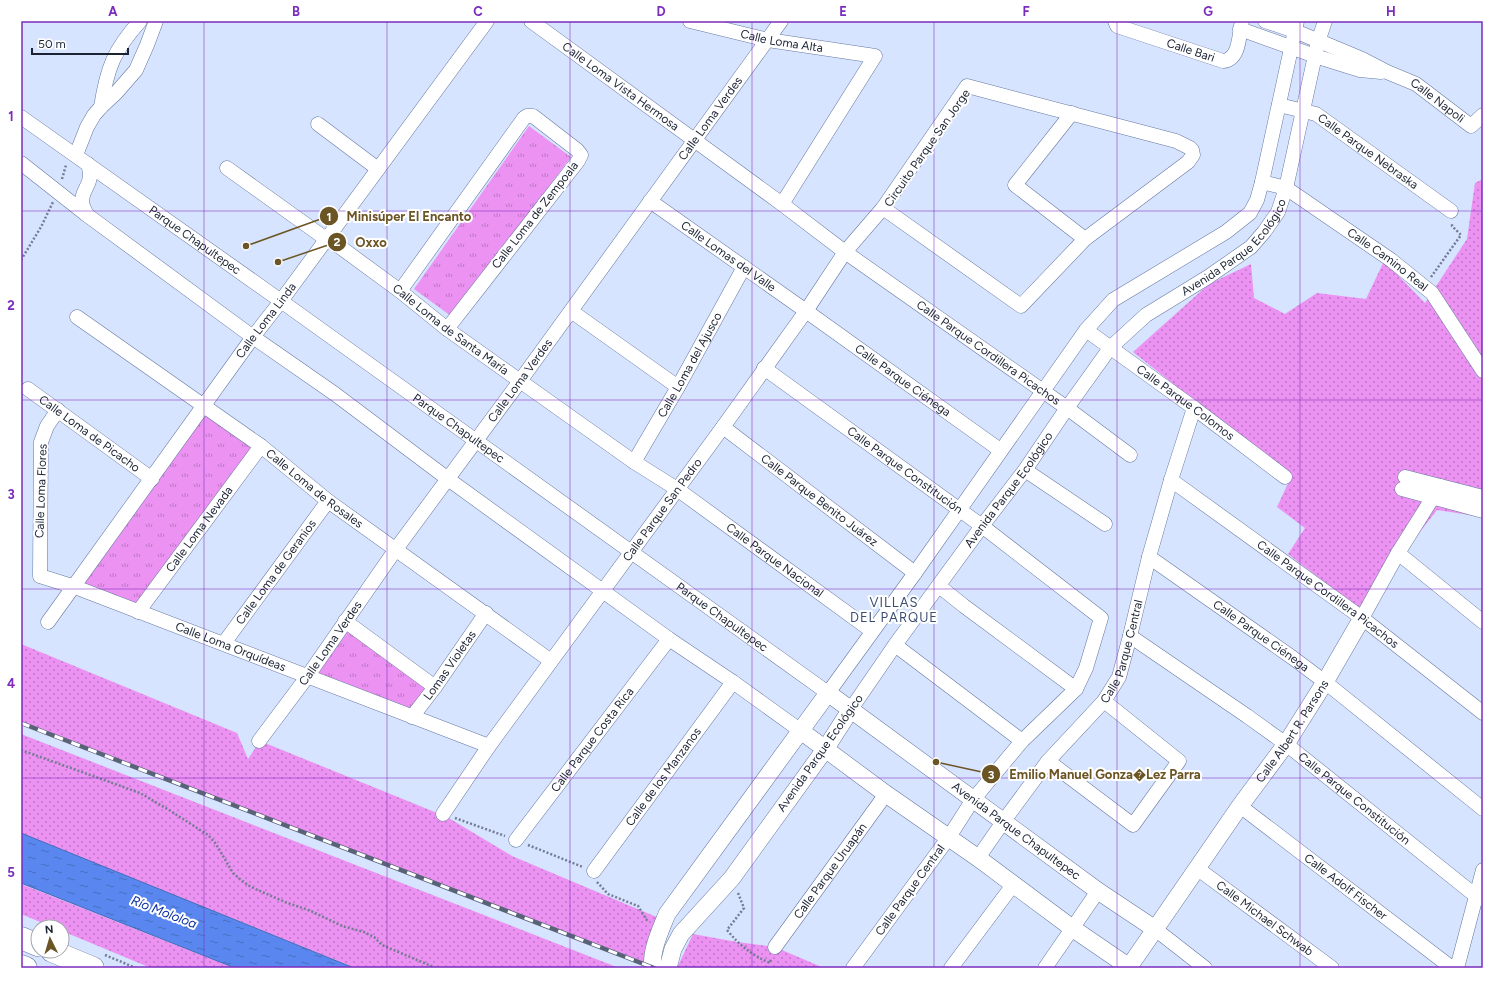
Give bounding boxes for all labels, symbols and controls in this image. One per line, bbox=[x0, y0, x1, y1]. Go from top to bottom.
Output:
text: A bbox=[108, 4, 118, 19]
text: B bbox=[292, 4, 300, 19]
text: C bbox=[473, 4, 483, 19]
text: D bbox=[656, 4, 666, 19]
text: E bbox=[839, 4, 847, 19]
text: F bbox=[1022, 4, 1030, 19]
text: G bbox=[1203, 4, 1213, 19]
text: H bbox=[1386, 4, 1396, 19]
street label: Calle Loma Alta bbox=[739, 27, 824, 55]
scale bar bbox=[32, 30, 128, 56]
street label: Calle Bari bbox=[1165, 36, 1217, 65]
text: 50 m bbox=[38, 37, 66, 51]
street label: Calle Loma Vista Hermosa bbox=[560, 39, 682, 134]
street label: Calle Loma Verdes bbox=[675, 74, 746, 163]
street label: Calle Napoli bbox=[1409, 76, 1468, 126]
street label: Circuito Parque San Jorge bbox=[881, 86, 973, 209]
text: 1 bbox=[8, 109, 14, 124]
street label: Calle Parque Nebraska bbox=[1315, 111, 1421, 192]
street label: Calle Loma de Zempoala bbox=[489, 159, 581, 271]
street label: Avenida Parque Ecológico bbox=[1179, 197, 1289, 299]
street label: Parque Chapultepec bbox=[146, 203, 244, 278]
callout: Minisúper El Encanto bbox=[319, 204, 480, 229]
text: Minisúper El Encanto bbox=[347, 209, 472, 224]
text: 1 bbox=[326, 210, 332, 224]
street label: Calle Lomas del Valle bbox=[678, 218, 779, 295]
street label: Calle Camino Real bbox=[1345, 225, 1431, 294]
callout: Oxxo bbox=[327, 230, 395, 255]
text: 2 bbox=[334, 235, 341, 249]
text: Oxxo bbox=[355, 235, 387, 250]
street label: Calle Loma Linda bbox=[233, 280, 299, 361]
street label: Calle Loma de Santa María bbox=[390, 281, 511, 378]
street label: Calle Parque Cordillera Picachos bbox=[914, 297, 1063, 408]
text: 2 bbox=[7, 298, 15, 313]
street label: Calle Loma del Ajusco bbox=[655, 310, 725, 420]
street label: Calle Loma Verdes bbox=[485, 336, 555, 425]
street label: Calle Parque Ciénega bbox=[852, 341, 953, 419]
street label: Calle Parque Colomos bbox=[1134, 362, 1237, 443]
street label: Parque Chapultepec bbox=[410, 391, 508, 466]
street label: Calle Loma de Picacho bbox=[36, 392, 143, 475]
street label: Calle Parque Constitución bbox=[844, 424, 966, 517]
street label: Avenida Parque Ecológico bbox=[962, 429, 1056, 550]
street label: Calle Loma Flores bbox=[32, 443, 50, 538]
street label: Calle Loma de Rosales bbox=[263, 446, 366, 531]
street label: Calle Parque Benito Juárez bbox=[758, 451, 881, 549]
street label: Calle Parque San Pedro bbox=[620, 455, 705, 564]
street label: Calle Loma Nevada bbox=[163, 484, 236, 575]
text: 3 bbox=[7, 487, 15, 502]
street label: Calle Loma de Geranios bbox=[233, 516, 319, 627]
street label: Calle Parque Nacional bbox=[723, 520, 826, 600]
street label: Calle Parque Cordillera Picachos bbox=[1254, 537, 1402, 651]
street label: Parque Chapultepec bbox=[673, 579, 771, 655]
district label: VILLAS DEL PARQUE bbox=[850, 595, 938, 625]
street label: Calle Parque Ciénega bbox=[1210, 597, 1312, 675]
street label: Calle Loma Verdes bbox=[296, 598, 365, 688]
street label: Calle Parque Central bbox=[1097, 598, 1145, 706]
street label: Calle Loma Orquídeas bbox=[173, 619, 288, 675]
street label: Lomas Violetas bbox=[421, 628, 479, 703]
text: 4 bbox=[7, 676, 15, 691]
street label: Calle Albert R. Parsons bbox=[1253, 677, 1332, 785]
street label: Calle Parque Costa Rica bbox=[548, 685, 637, 795]
street label: Avenida Parque Ecológico bbox=[774, 692, 866, 814]
street label: Calle de los Manzanos bbox=[623, 724, 704, 829]
street label: Calle Parque Constitución bbox=[1295, 750, 1413, 848]
callout: Emilio Manuel Gonza�Lez Parra bbox=[981, 762, 1209, 787]
text: Emilio Manuel Gonza�Lez Parra bbox=[1009, 767, 1201, 782]
text: 3 bbox=[988, 768, 995, 782]
street label: Avenida Parque Chapultepec bbox=[949, 779, 1083, 883]
street label: Calle Parque Uruapán bbox=[791, 820, 870, 922]
street label: Calle Parque Central bbox=[872, 842, 948, 938]
street label: Calle Adolf Fischer bbox=[1302, 851, 1390, 923]
text: 5 bbox=[7, 865, 15, 880]
street label: Calle Michael Schwab bbox=[1214, 878, 1316, 959]
water label: Río Mololoa bbox=[129, 893, 199, 931]
north arrow bbox=[30, 919, 70, 959]
text: N bbox=[44, 923, 54, 936]

